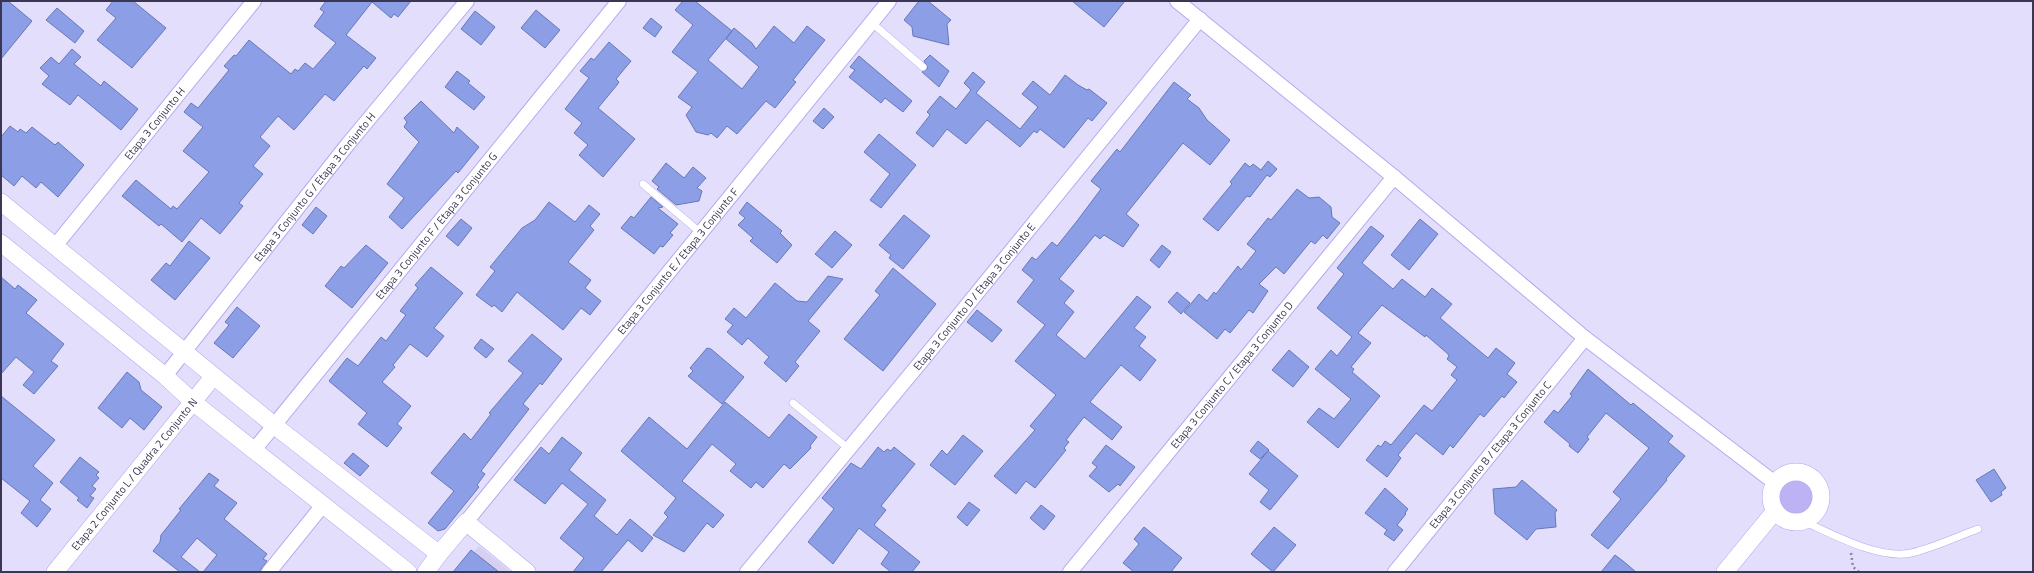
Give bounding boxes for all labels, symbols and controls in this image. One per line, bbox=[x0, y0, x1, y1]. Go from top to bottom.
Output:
street label: Etapa 3 Conjunto H bbox=[120, 84, 189, 163]
street label: Etapa 3 Conjunto G / Etapa 3 Conjunto H bbox=[250, 109, 379, 265]
street label: Etapa 3 Conjunto F / Etapa 3 Conjunto G bbox=[372, 149, 501, 303]
street label: Etapa 3 Conjunto E / Etapa 3 Conjunto F bbox=[613, 184, 742, 338]
street label: Etapa 3 Conjunto D / Etapa 3 Conjunto E bbox=[909, 219, 1039, 374]
street label: Etapa 3 Conjunto C / Etapa 3 Conjunto D bbox=[1167, 298, 1297, 452]
street label: Etapa 3 Conjunto B / Etapa 3 Conjunto C bbox=[1426, 378, 1555, 532]
street label: Etapa 2 Conjunto L / Quadra 2 Conjunto N bbox=[68, 394, 201, 554]

